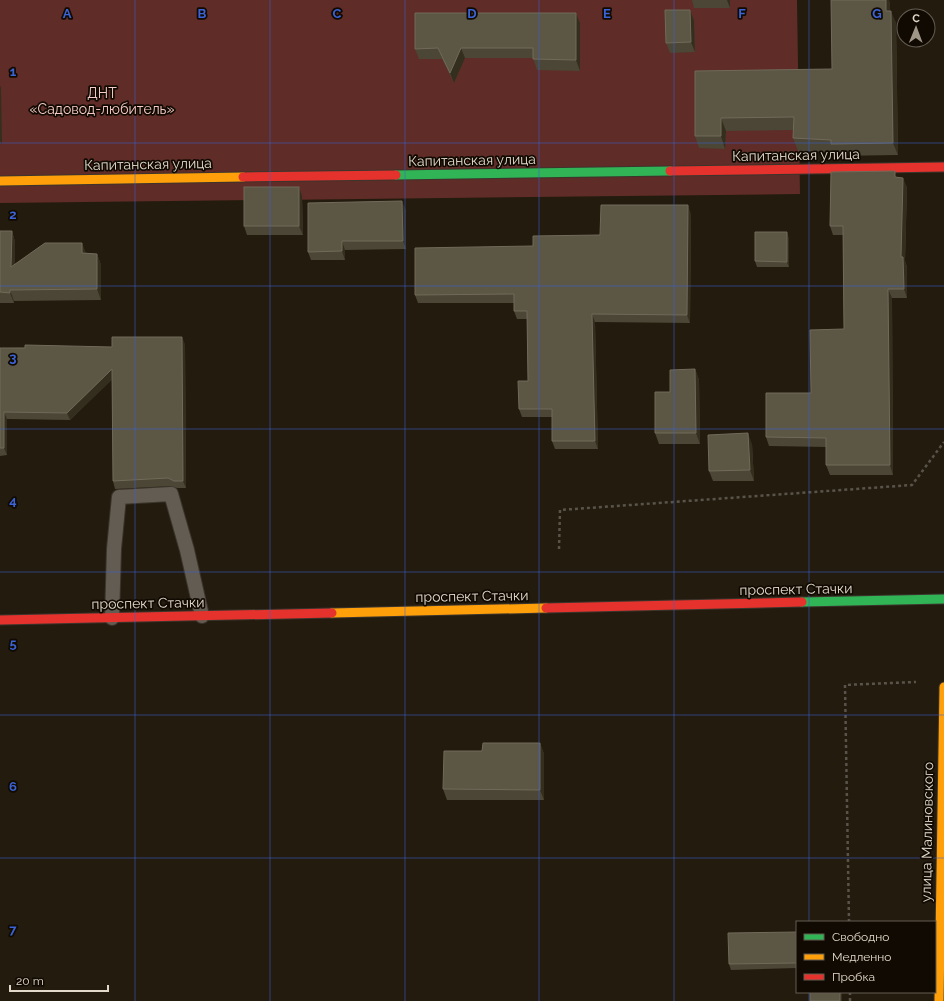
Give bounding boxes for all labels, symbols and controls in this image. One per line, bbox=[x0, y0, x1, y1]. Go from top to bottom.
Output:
text: A bbox=[63, 6, 72, 21]
text: B bbox=[198, 6, 207, 21]
text: C bbox=[333, 6, 342, 21]
text: D bbox=[467, 6, 477, 21]
text: E bbox=[603, 6, 611, 21]
text: F bbox=[738, 6, 746, 21]
text: G bbox=[872, 6, 882, 21]
north arrow bbox=[896, 8, 936, 48]
text: С bbox=[912, 12, 921, 25]
text: 1 bbox=[10, 64, 17, 79]
park label: ДНТ «Садовод-любитель» bbox=[30, 85, 174, 117]
street label: Капитанская улица bbox=[732, 146, 860, 164]
street label: Капитанская улица bbox=[408, 151, 536, 169]
street label: Капитанская улица bbox=[84, 155, 212, 173]
text: 2 bbox=[9, 207, 17, 222]
text: 3 bbox=[9, 350, 17, 365]
text: 4 bbox=[9, 493, 17, 508]
street label: проспект Стачки bbox=[739, 580, 853, 598]
street label: проспект Стачки bbox=[415, 587, 529, 605]
street label: проспект Стачки bbox=[91, 594, 205, 612]
text: 5 bbox=[9, 636, 17, 651]
street label: улица Малиновского bbox=[918, 762, 936, 902]
text: 6 bbox=[9, 779, 17, 794]
legend bbox=[796, 921, 936, 993]
text: 7 bbox=[9, 922, 17, 937]
text: Свободно bbox=[832, 930, 889, 944]
text: Медленно bbox=[832, 950, 891, 964]
scale bar bbox=[10, 967, 108, 993]
text: Пробка bbox=[832, 970, 875, 984]
text: 20 m bbox=[16, 974, 44, 988]

